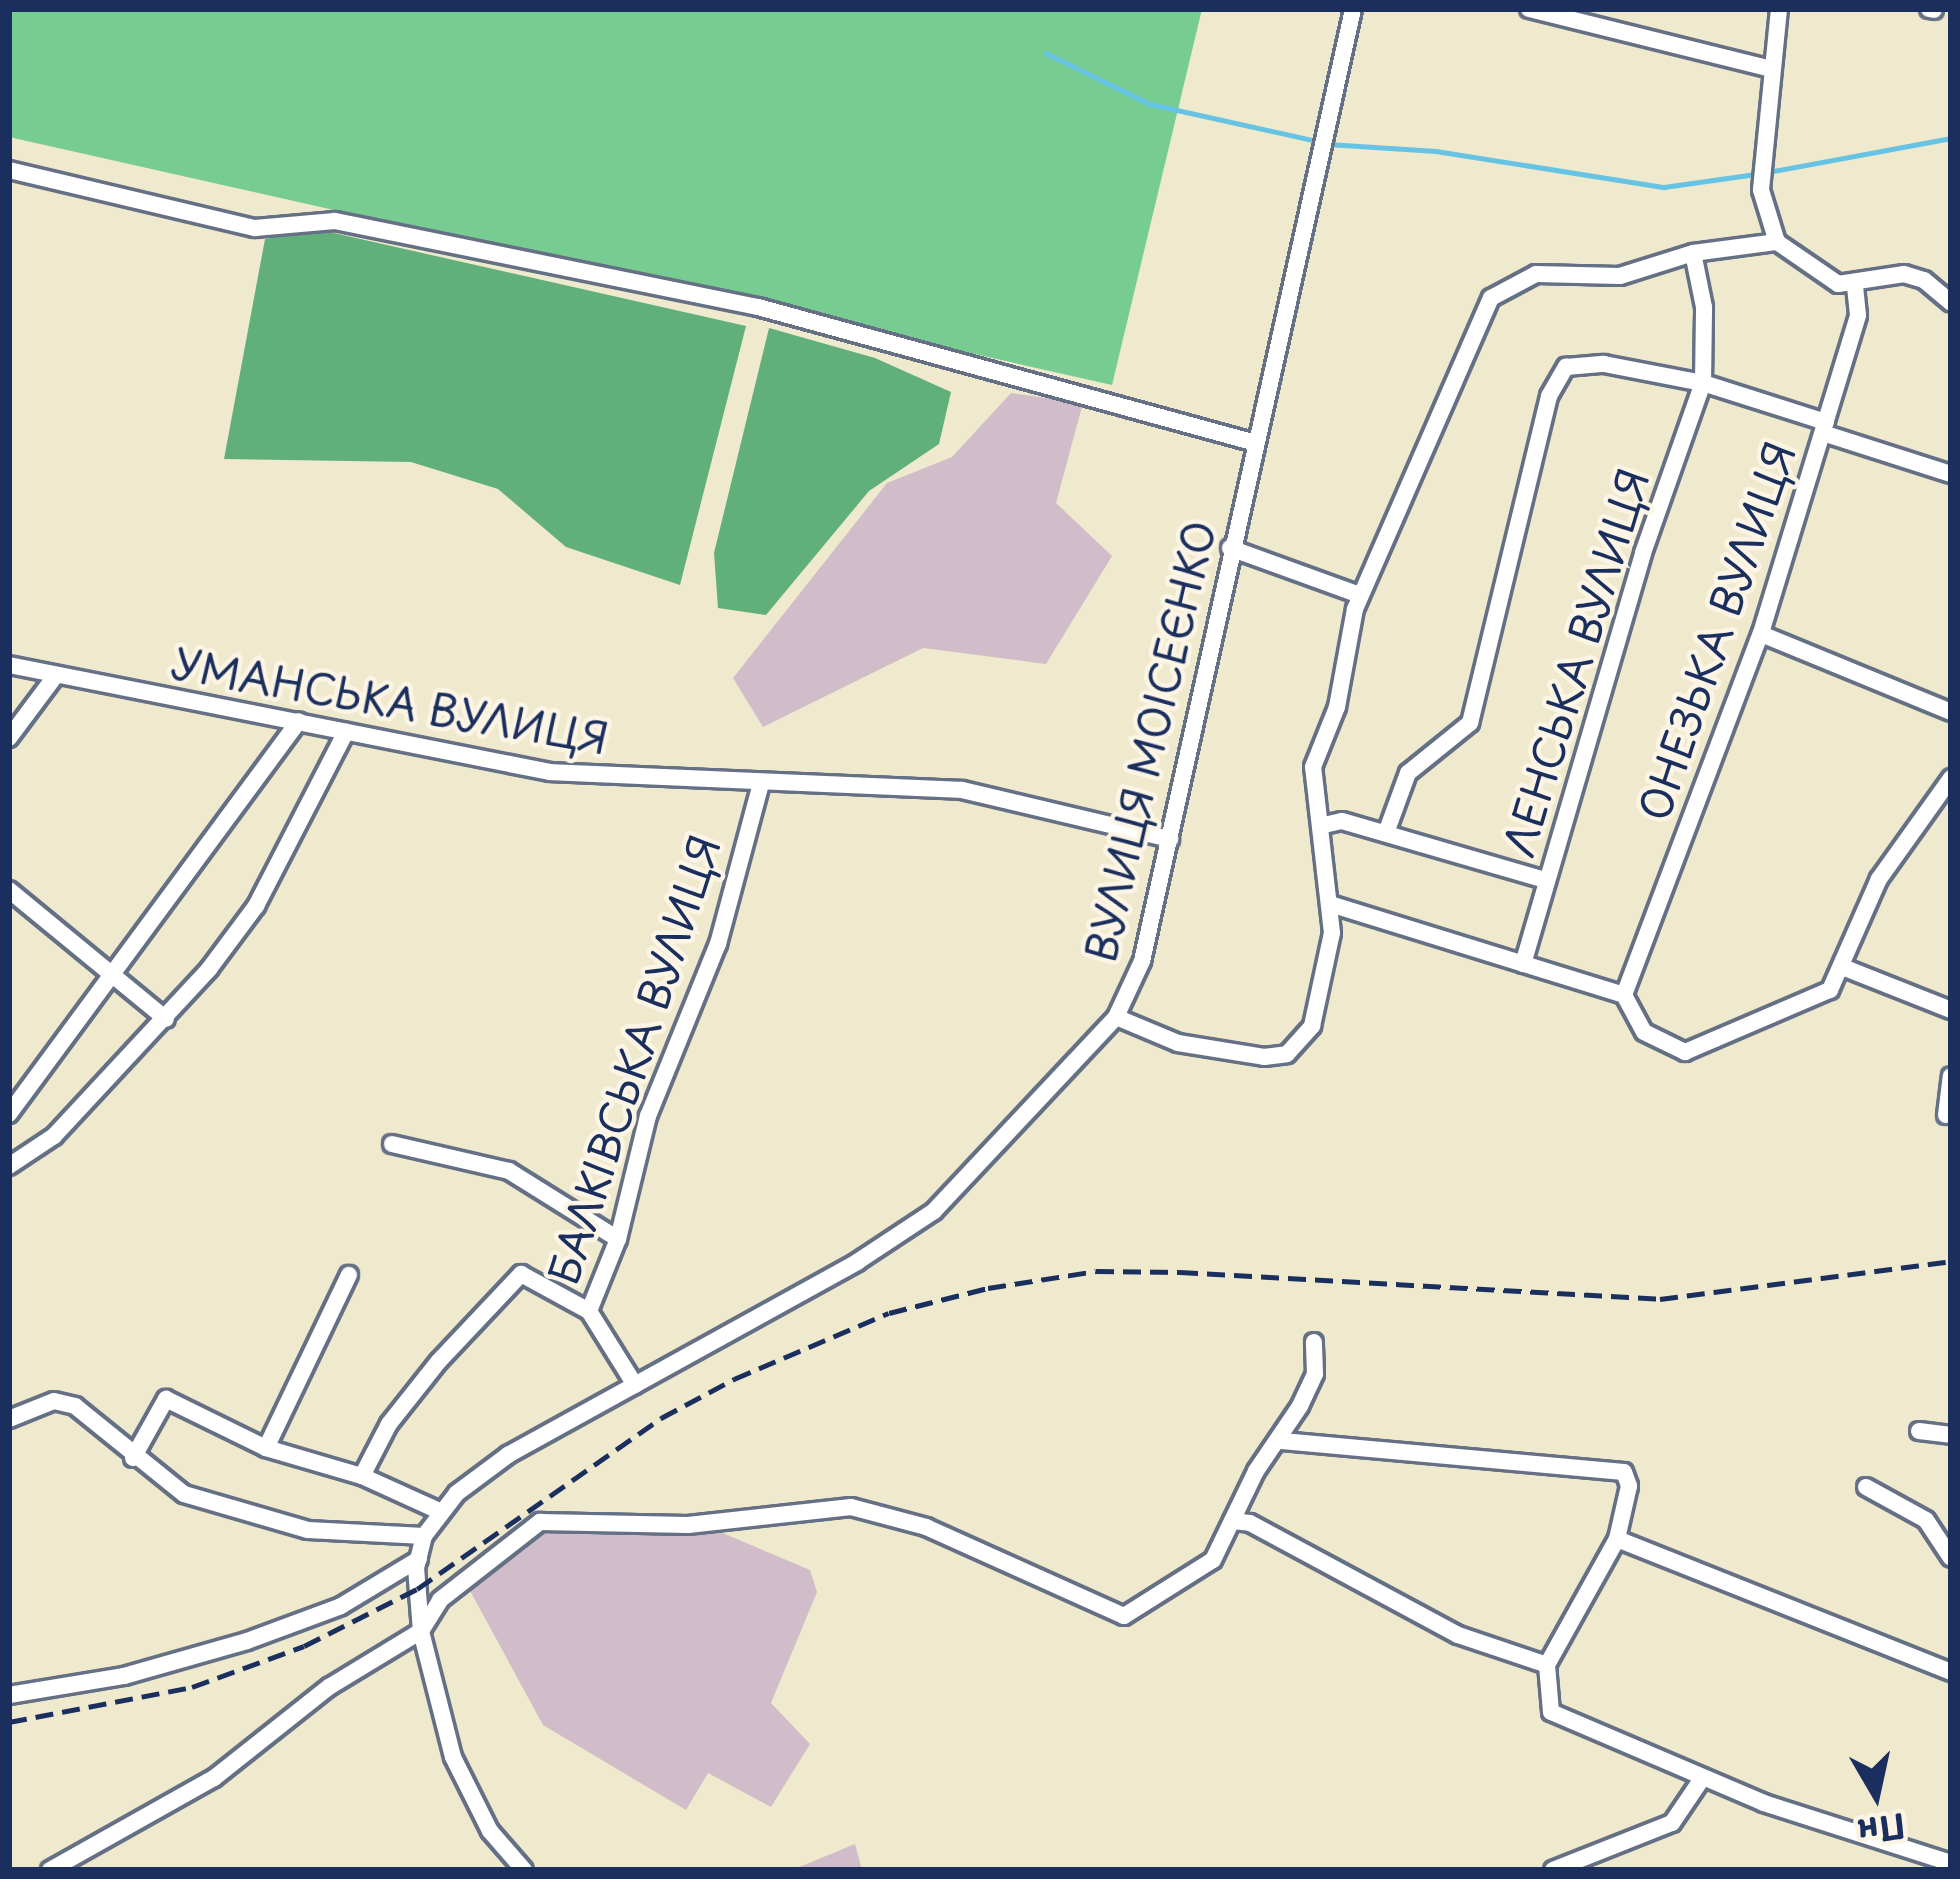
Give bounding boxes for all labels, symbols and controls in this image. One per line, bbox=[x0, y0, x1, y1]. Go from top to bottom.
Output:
street label: ОНЕЗЬКА ВУЛИЦЯ bbox=[1628, 436, 1804, 826]
street label: ЛЕНСЬКА ВУЛИЦЯ bbox=[1492, 463, 1658, 861]
street label: ВУЛИЦЯ МОІСЕЄНКО bbox=[1073, 513, 1225, 969]
street label: УМАНСЬКА ВУЛИЦЯ bbox=[166, 637, 614, 763]
street label: БАЛКІВСЬКА ВУЛИЦЯ bbox=[537, 829, 729, 1289]
north arrow bbox=[1816, 1735, 1936, 1855]
text: Пн bbox=[1854, 1802, 1909, 1859]

